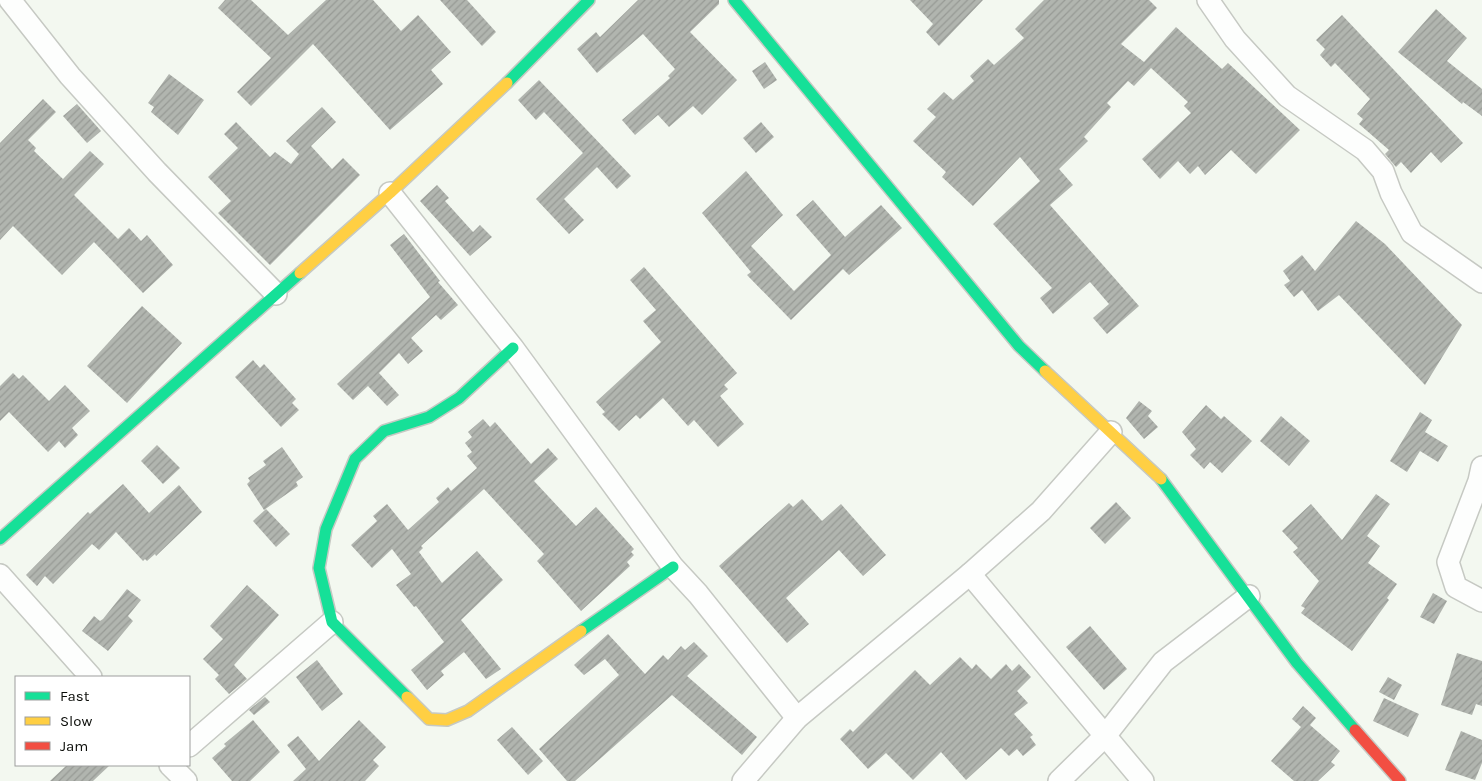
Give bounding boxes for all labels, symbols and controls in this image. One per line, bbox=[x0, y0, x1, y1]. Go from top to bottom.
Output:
legend bbox=[15, 676, 190, 766]
text: Fast bbox=[60, 687, 90, 705]
text: Slow bbox=[60, 712, 92, 730]
text: Jam bbox=[60, 737, 88, 755]

